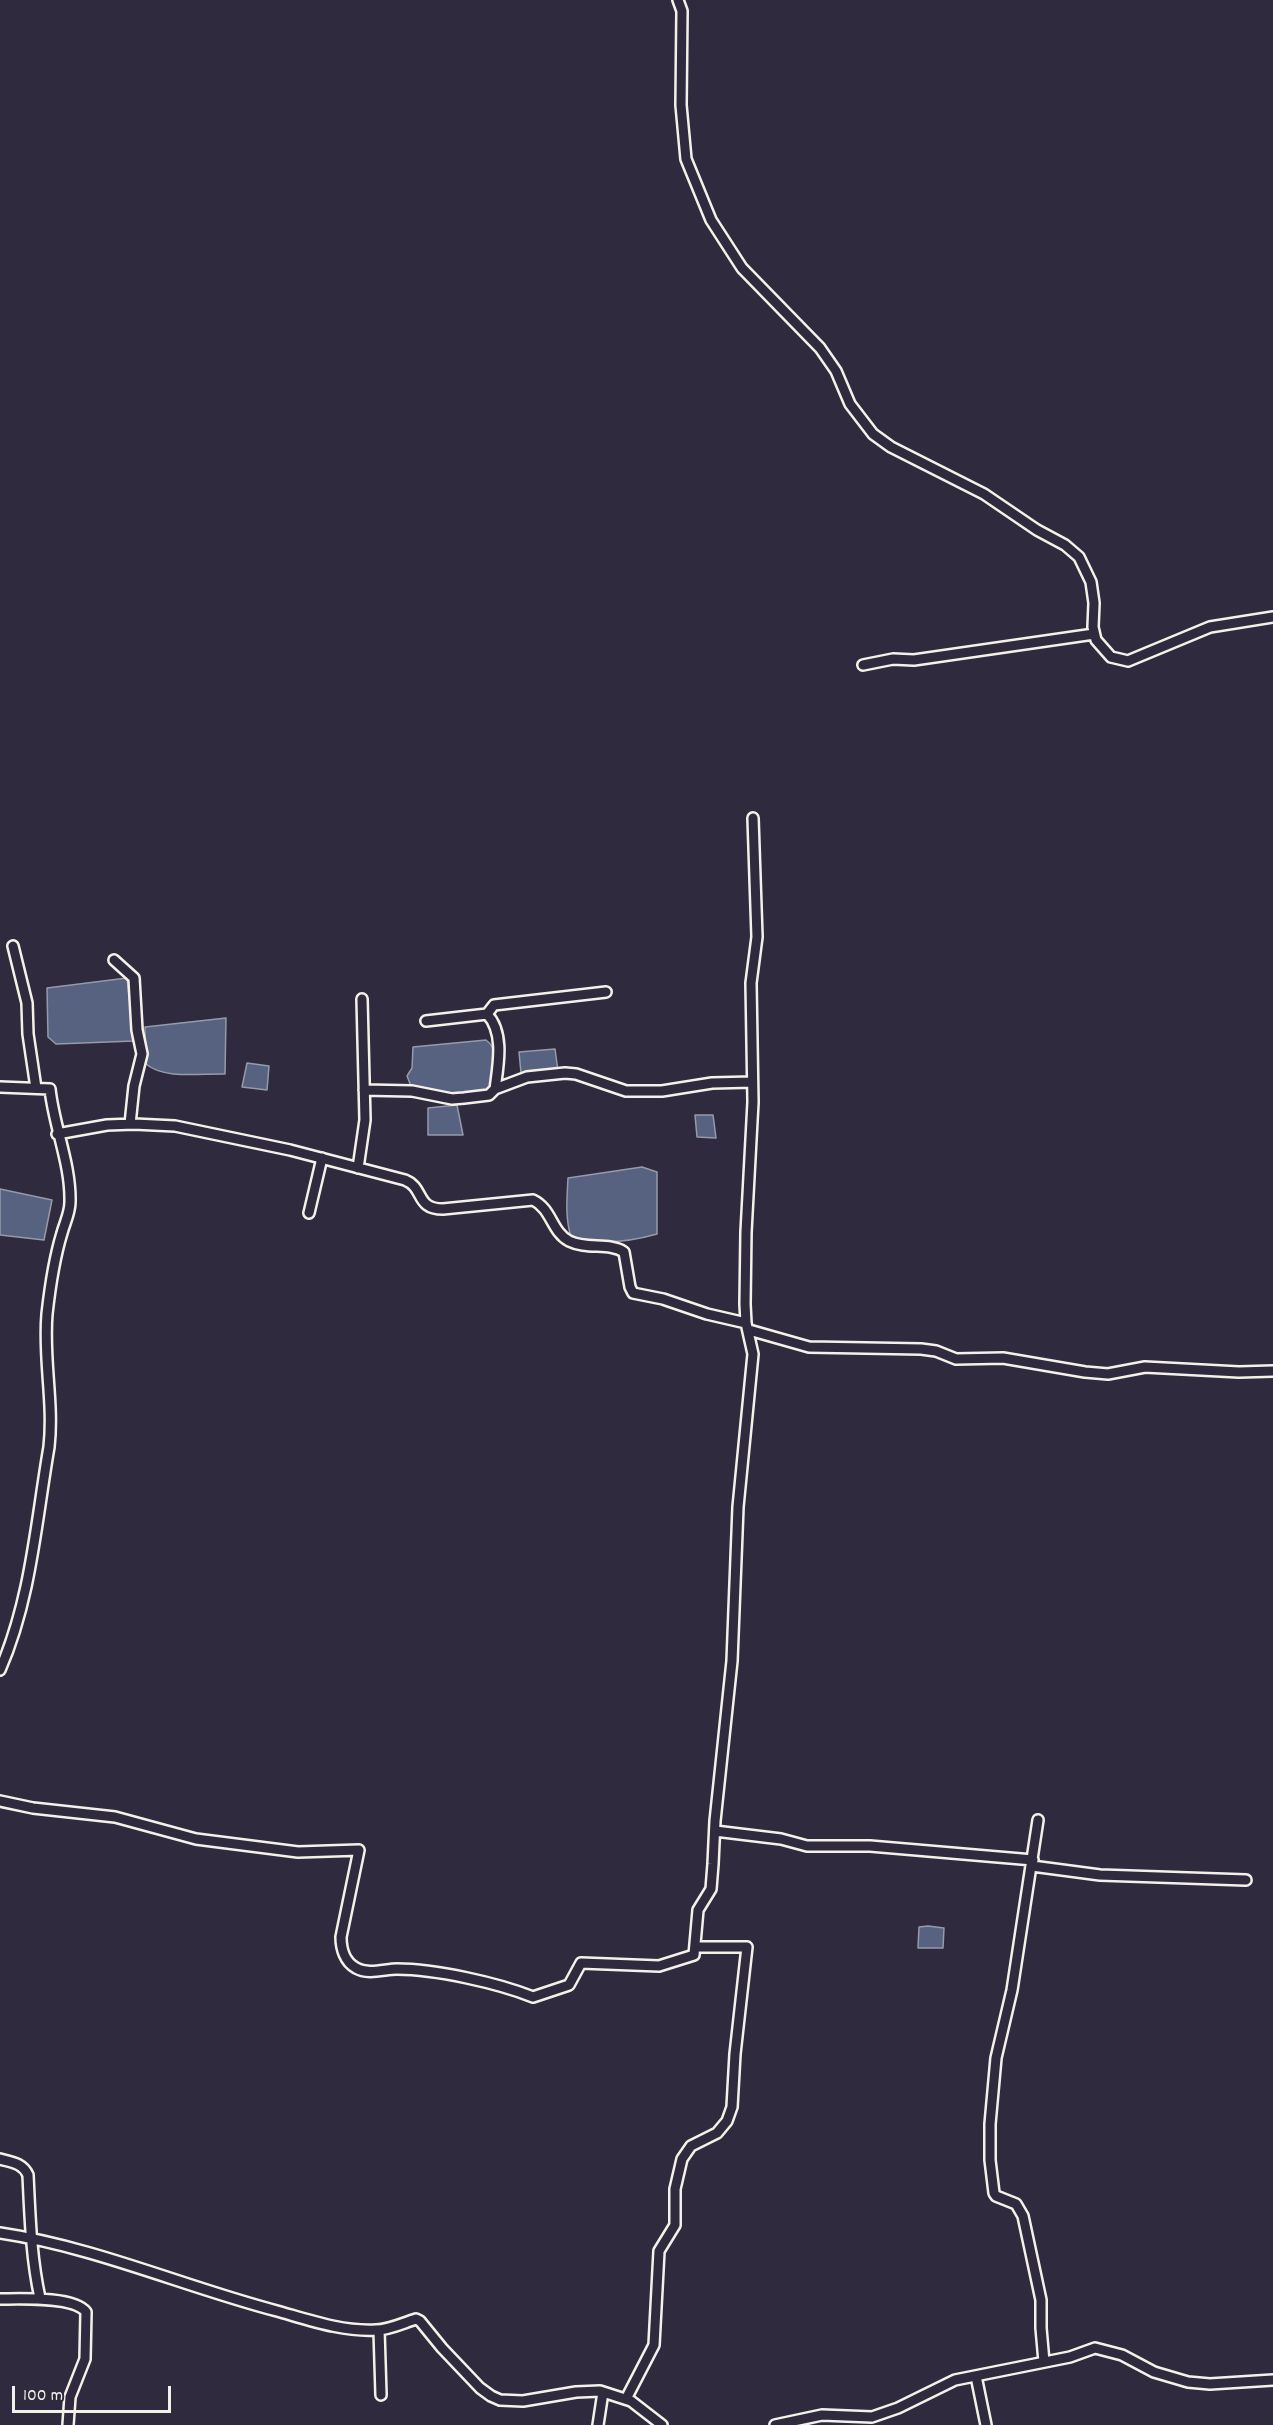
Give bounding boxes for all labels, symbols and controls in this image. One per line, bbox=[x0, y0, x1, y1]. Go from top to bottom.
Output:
scale bar bbox=[15, 2374, 174, 2412]
text: 100 m bbox=[23, 2384, 63, 2409]

